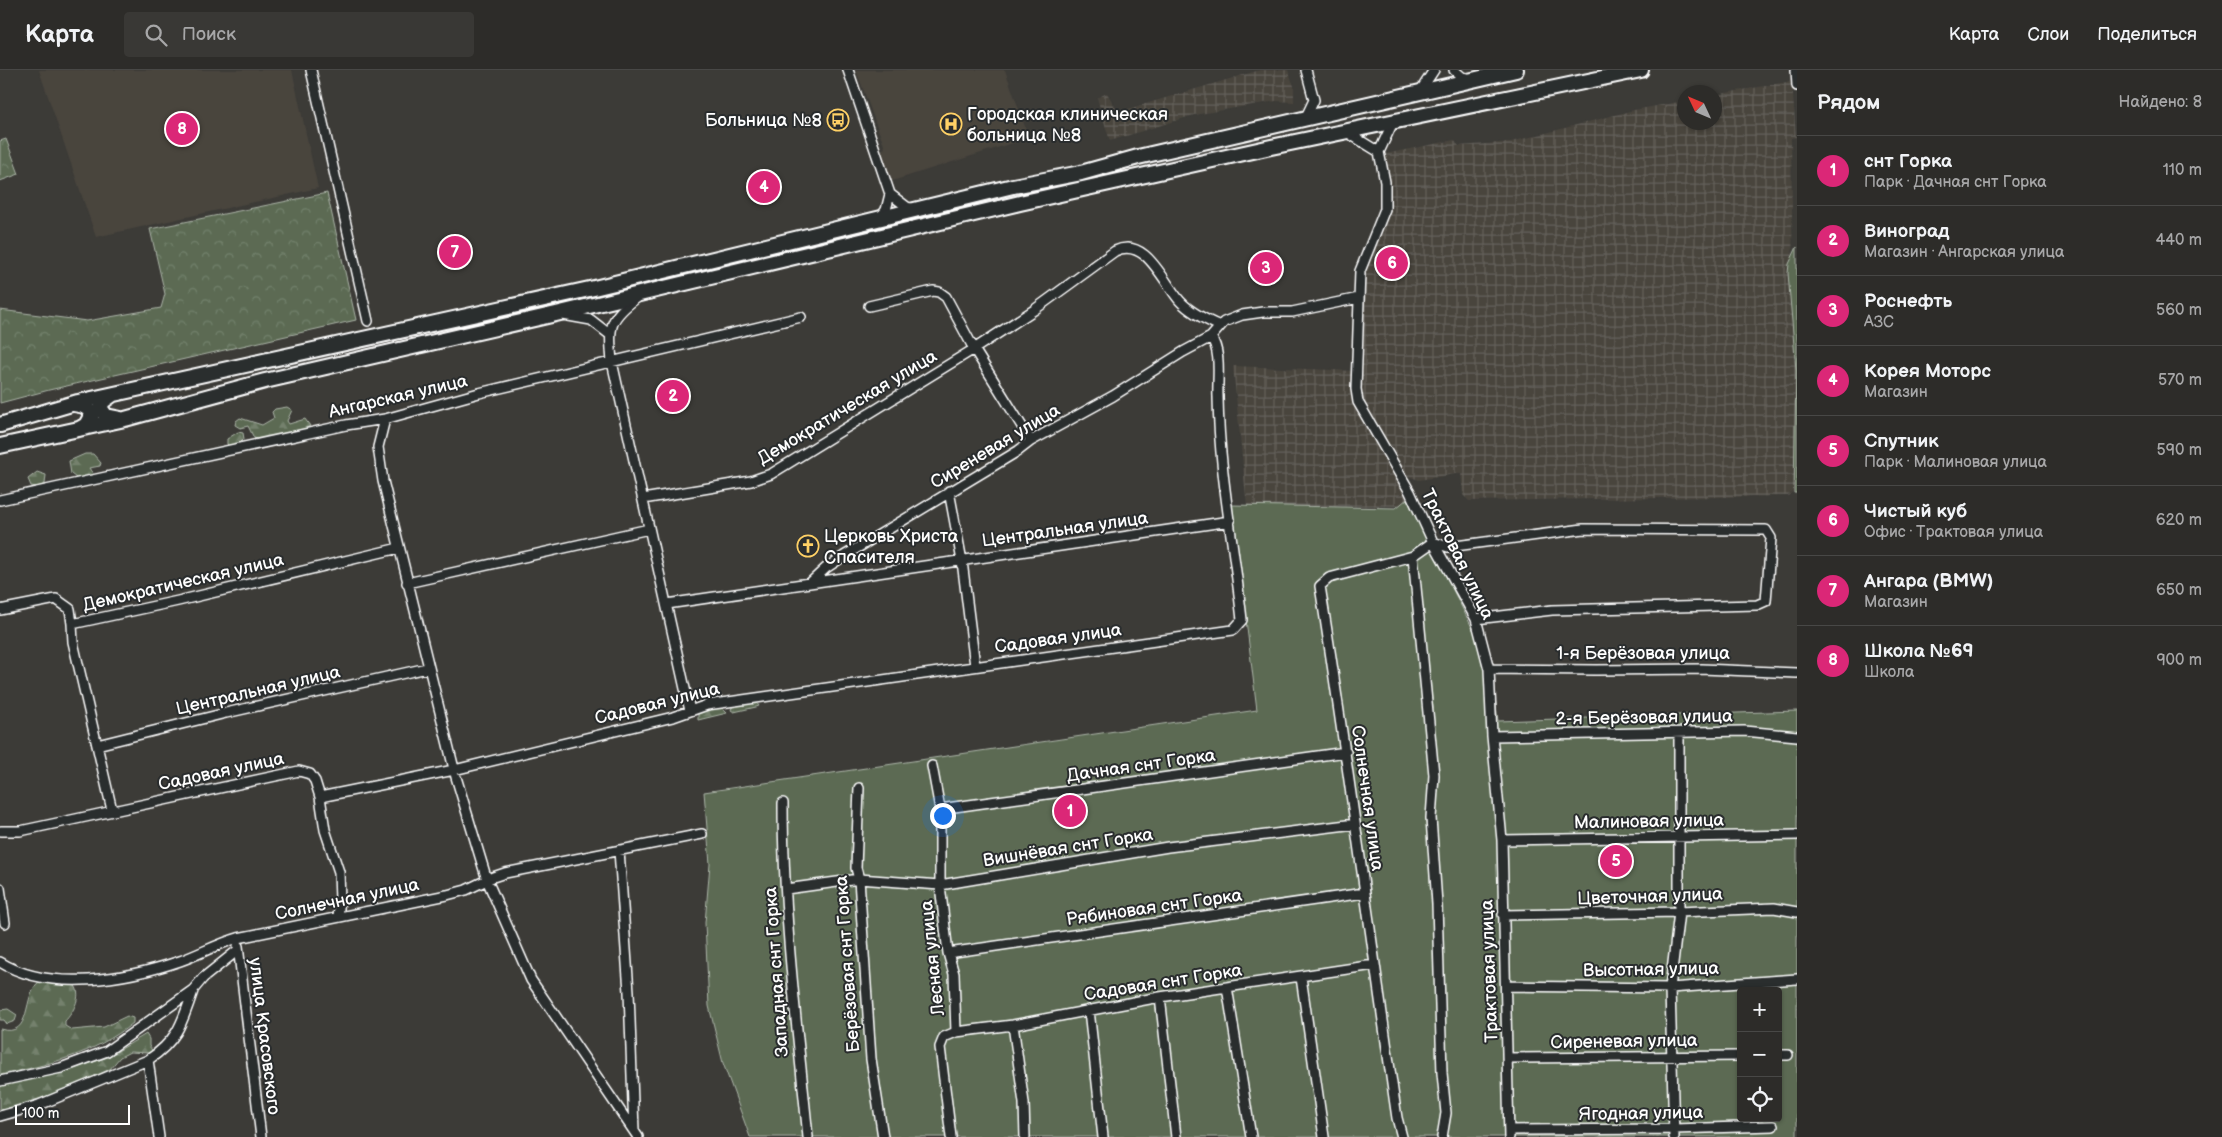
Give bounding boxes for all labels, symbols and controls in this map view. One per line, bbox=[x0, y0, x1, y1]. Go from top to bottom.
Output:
search box bbox=[124, 12, 474, 57]
text: Карта bbox=[25, 20, 94, 49]
icon: search bbox=[142, 21, 170, 49]
text: Поиск bbox=[182, 23, 236, 46]
text: Карта bbox=[1949, 24, 1999, 45]
text: Слои bbox=[2027, 24, 2069, 45]
text: Поделиться bbox=[2097, 24, 2197, 45]
north arrow bbox=[1677, 85, 1722, 130]
text: Рядом bbox=[1817, 90, 1880, 115]
text: Найдено: 8 bbox=[2119, 93, 2202, 112]
place label: Городская клиническая больница №8 bbox=[967, 104, 1168, 146]
bus stop icon: Больница №8 bbox=[826, 108, 850, 132]
pin: 8 bbox=[166, 110, 198, 148]
place label: Больница №8 bbox=[705, 110, 822, 131]
hospital icon: Городская клиническая больница №8 bbox=[939, 112, 963, 136]
text: снт Горка bbox=[1864, 150, 1952, 173]
text: 1 bbox=[1830, 161, 1836, 180]
text: 110 m bbox=[2163, 161, 2202, 180]
pin: 4 bbox=[748, 168, 780, 206]
text: Парк · Дачная снт Горка bbox=[1864, 173, 2047, 192]
text: Виноград bbox=[1864, 220, 1949, 243]
text: 2 bbox=[1828, 231, 1838, 250]
text: 440 m bbox=[2156, 231, 2202, 250]
pin: 7 bbox=[439, 233, 471, 271]
text: Магазин · Ангарская улица bbox=[1864, 243, 2064, 262]
pin: 6 bbox=[1376, 244, 1408, 282]
pin: 3 bbox=[1250, 249, 1282, 287]
text: Роснефть bbox=[1864, 290, 1952, 313]
text: 3 bbox=[1828, 301, 1838, 320]
text: 560 m bbox=[2156, 301, 2202, 320]
text: АЗС bbox=[1864, 313, 1894, 332]
street label: Демократическая улица bbox=[754, 345, 941, 469]
text: Корея Моторс bbox=[1864, 360, 1991, 383]
street label: Ангарская улица bbox=[326, 370, 470, 423]
text: 4 bbox=[1828, 371, 1838, 390]
text: 570 m bbox=[2158, 371, 2202, 390]
pin: 2 bbox=[657, 377, 689, 415]
text: Магазин bbox=[1864, 383, 1928, 402]
street label: Сиреневая улица bbox=[927, 399, 1064, 493]
text: Спутник bbox=[1864, 430, 1939, 453]
text: 5 bbox=[1828, 441, 1838, 460]
text: 590 m bbox=[2157, 441, 2202, 460]
text: Парк · Малиновая улица bbox=[1864, 453, 2047, 472]
street label: Трактовая улица bbox=[1417, 485, 1498, 623]
text: Чистый куб bbox=[1864, 500, 1967, 523]
street label: Центральная улица bbox=[981, 507, 1150, 552]
text: 6 bbox=[1828, 511, 1838, 530]
text: 620 m bbox=[2156, 511, 2202, 530]
text: Офис · Трактовая улица bbox=[1864, 523, 2043, 542]
place label: Церковь Христа Спасителя bbox=[824, 526, 959, 568]
church icon: Церковь Христа Спасителя bbox=[796, 534, 820, 558]
street label: Демократическая улица bbox=[81, 549, 286, 616]
text: Ангара (BMW) bbox=[1864, 570, 1993, 593]
text: 7 bbox=[1829, 581, 1837, 600]
text: 650 m bbox=[2156, 581, 2202, 600]
text: Магазин bbox=[1864, 593, 1928, 612]
street label: Садовая улица bbox=[993, 619, 1123, 658]
text: Школа №69 bbox=[1864, 640, 1974, 663]
street label: 1-я Берёзовая улица bbox=[1556, 643, 1730, 664]
text: 8 bbox=[1828, 651, 1838, 670]
text: 900 m bbox=[2156, 651, 2202, 670]
street label: Центральная улица bbox=[174, 661, 343, 720]
text: Школа bbox=[1864, 663, 1914, 682]
street label: Садовая улица bbox=[593, 678, 722, 729]
street label: 2-я Берёзовая улица bbox=[1555, 705, 1733, 730]
street label: Солнечная улица bbox=[1347, 724, 1388, 872]
street label: Дачная снт Горка bbox=[1065, 745, 1217, 786]
street label: Садовая улица bbox=[156, 748, 286, 795]
pin: 1 bbox=[1054, 792, 1086, 830]
your location bbox=[930, 803, 956, 829]
street label: Малиновая улица bbox=[1574, 810, 1725, 833]
street label: Вишнёвая снт Горка bbox=[981, 824, 1155, 871]
pin: 5 bbox=[1600, 842, 1632, 880]
street label: Солнечная улица bbox=[273, 874, 421, 925]
street label: Берёзовая снт Горка bbox=[831, 875, 864, 1053]
street label: Цветочная улица bbox=[1577, 883, 1723, 910]
street label: Рябиновая снт Горка bbox=[1065, 885, 1244, 930]
street label: Западная снт Горка bbox=[760, 886, 793, 1058]
street label: Лесная улица bbox=[916, 899, 949, 1018]
street label: Трактовая улица bbox=[1476, 899, 1502, 1043]
street label: улица Красовского bbox=[244, 956, 285, 1116]
street label: Высотная улица bbox=[1583, 958, 1720, 981]
street label: Садовая снт Горка bbox=[1083, 960, 1244, 1005]
map controls bbox=[1737, 987, 1782, 1122]
button: + bbox=[1737, 987, 1782, 1032]
street label: Сиреневая улица bbox=[1550, 1030, 1698, 1053]
button: − bbox=[1737, 1032, 1782, 1077]
button: locate bbox=[1737, 1077, 1782, 1122]
scale bar bbox=[15, 1102, 130, 1125]
street label: Ягодная улица bbox=[1579, 1102, 1704, 1125]
text: 100 m bbox=[22, 1105, 59, 1122]

